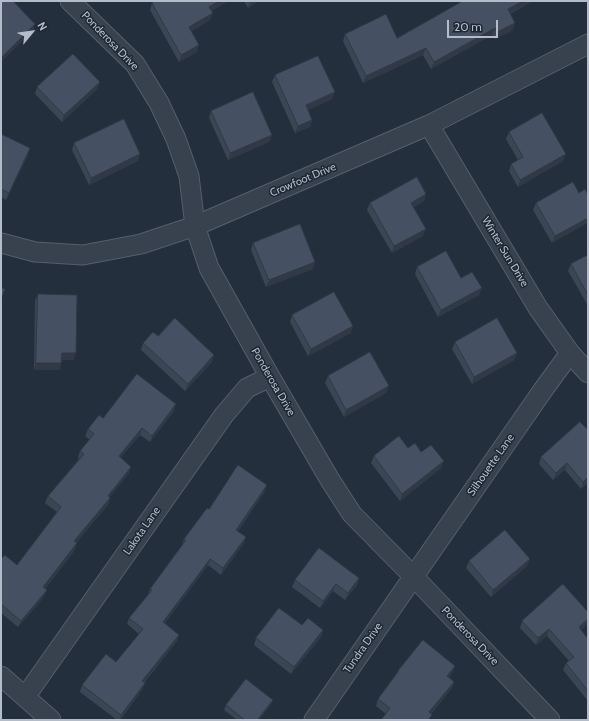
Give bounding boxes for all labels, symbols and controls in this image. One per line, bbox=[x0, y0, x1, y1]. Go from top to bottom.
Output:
street label: Ponderosa Drive bbox=[79, 9, 141, 73]
north arrow bbox=[12, 12, 52, 52]
scale bar bbox=[449, 12, 500, 38]
text: N bbox=[34, 19, 51, 33]
text: 20 m bbox=[454, 19, 482, 34]
street label: Crowfoot Drive bbox=[268, 160, 338, 200]
street label: Winter Sun Drive bbox=[479, 215, 531, 289]
street label: Ponderosa Drive bbox=[248, 346, 298, 418]
street label: Silhouette Lane bbox=[465, 431, 517, 499]
street label: Lakota Lane bbox=[121, 504, 163, 558]
street label: Ponderosa Drive bbox=[439, 604, 501, 668]
street label: Tundra Drive bbox=[341, 620, 385, 676]

